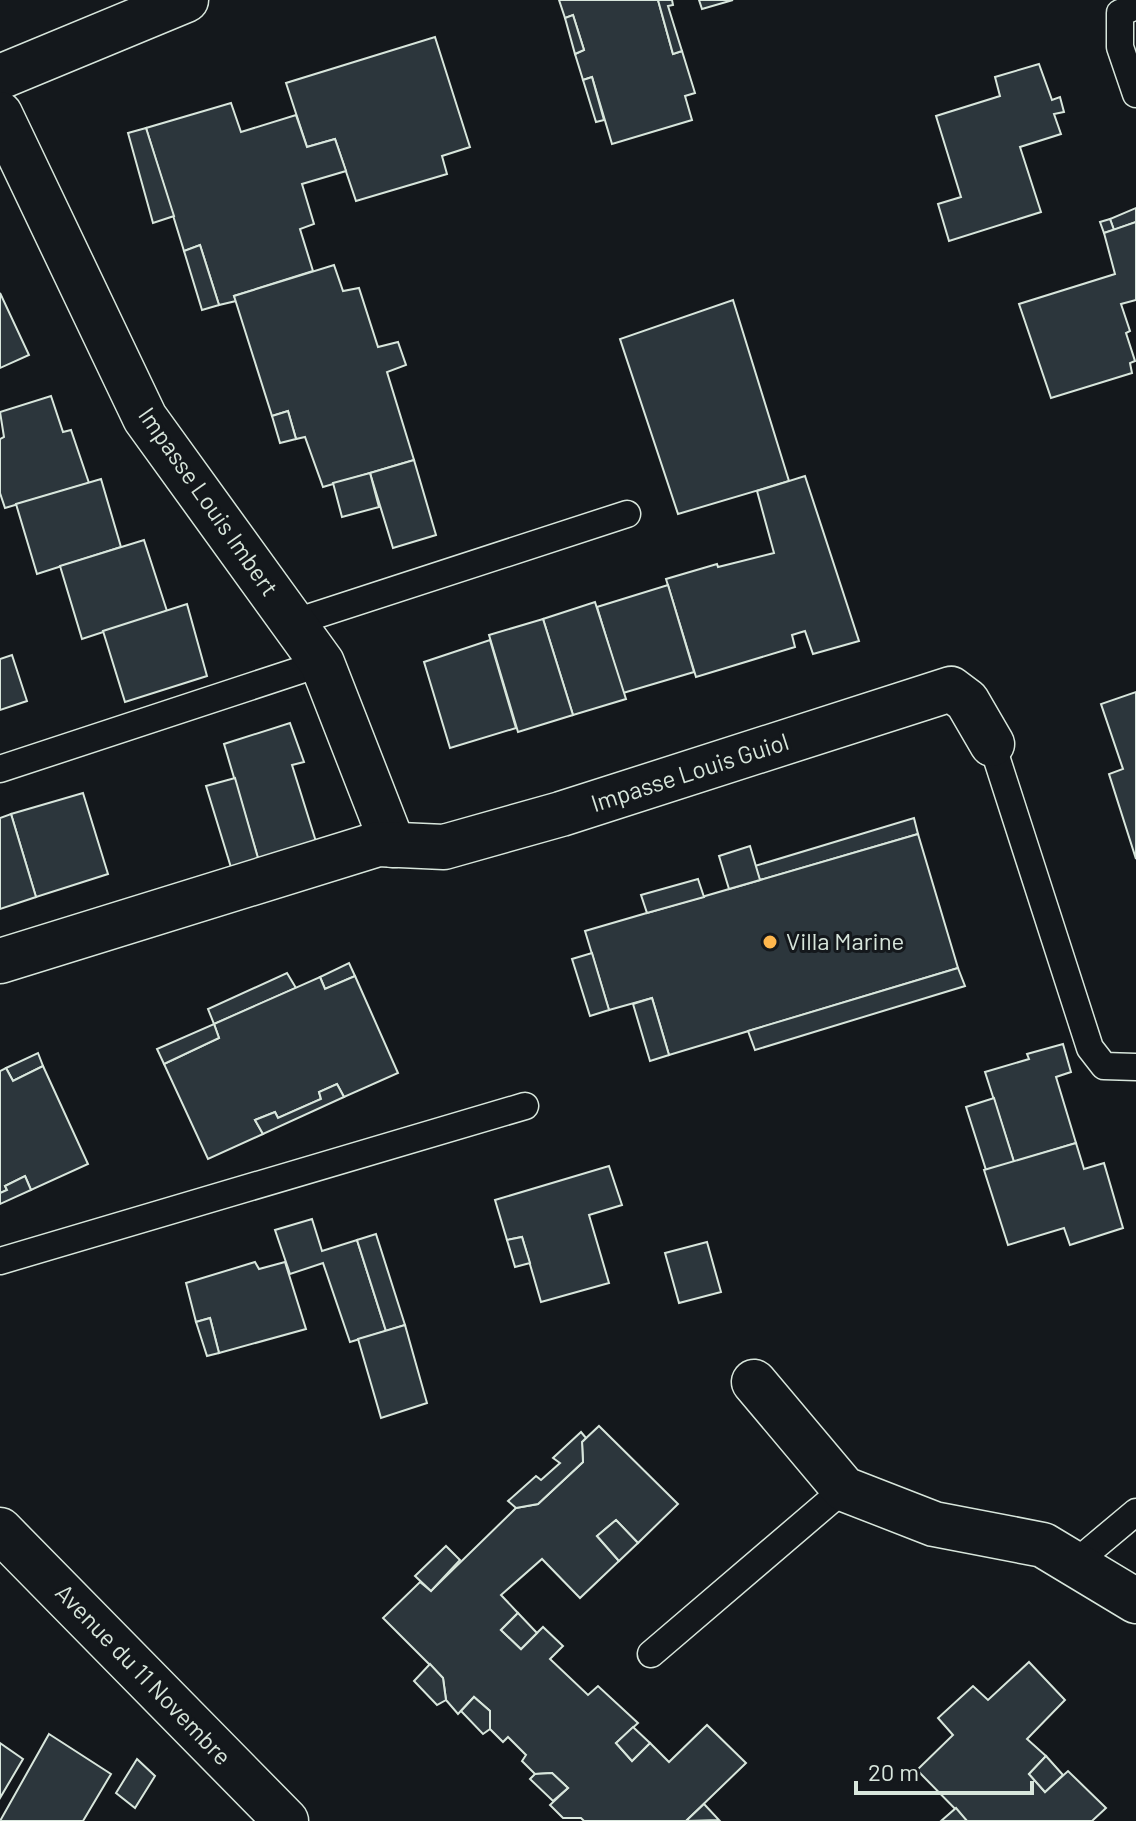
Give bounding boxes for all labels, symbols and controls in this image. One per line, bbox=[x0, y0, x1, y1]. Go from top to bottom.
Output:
street label: Impasse Louis Imbert bbox=[133, 401, 285, 601]
street label: Impasse Louis Guiol bbox=[587, 726, 792, 817]
place label: Villa Marine bbox=[786, 926, 904, 955]
marker: Villa Marine bbox=[761, 933, 779, 951]
street label: Avenue du 11 Novembre bbox=[50, 1577, 238, 1771]
scale bar bbox=[856, 1745, 1032, 1795]
text: 20 m bbox=[868, 1757, 919, 1786]

